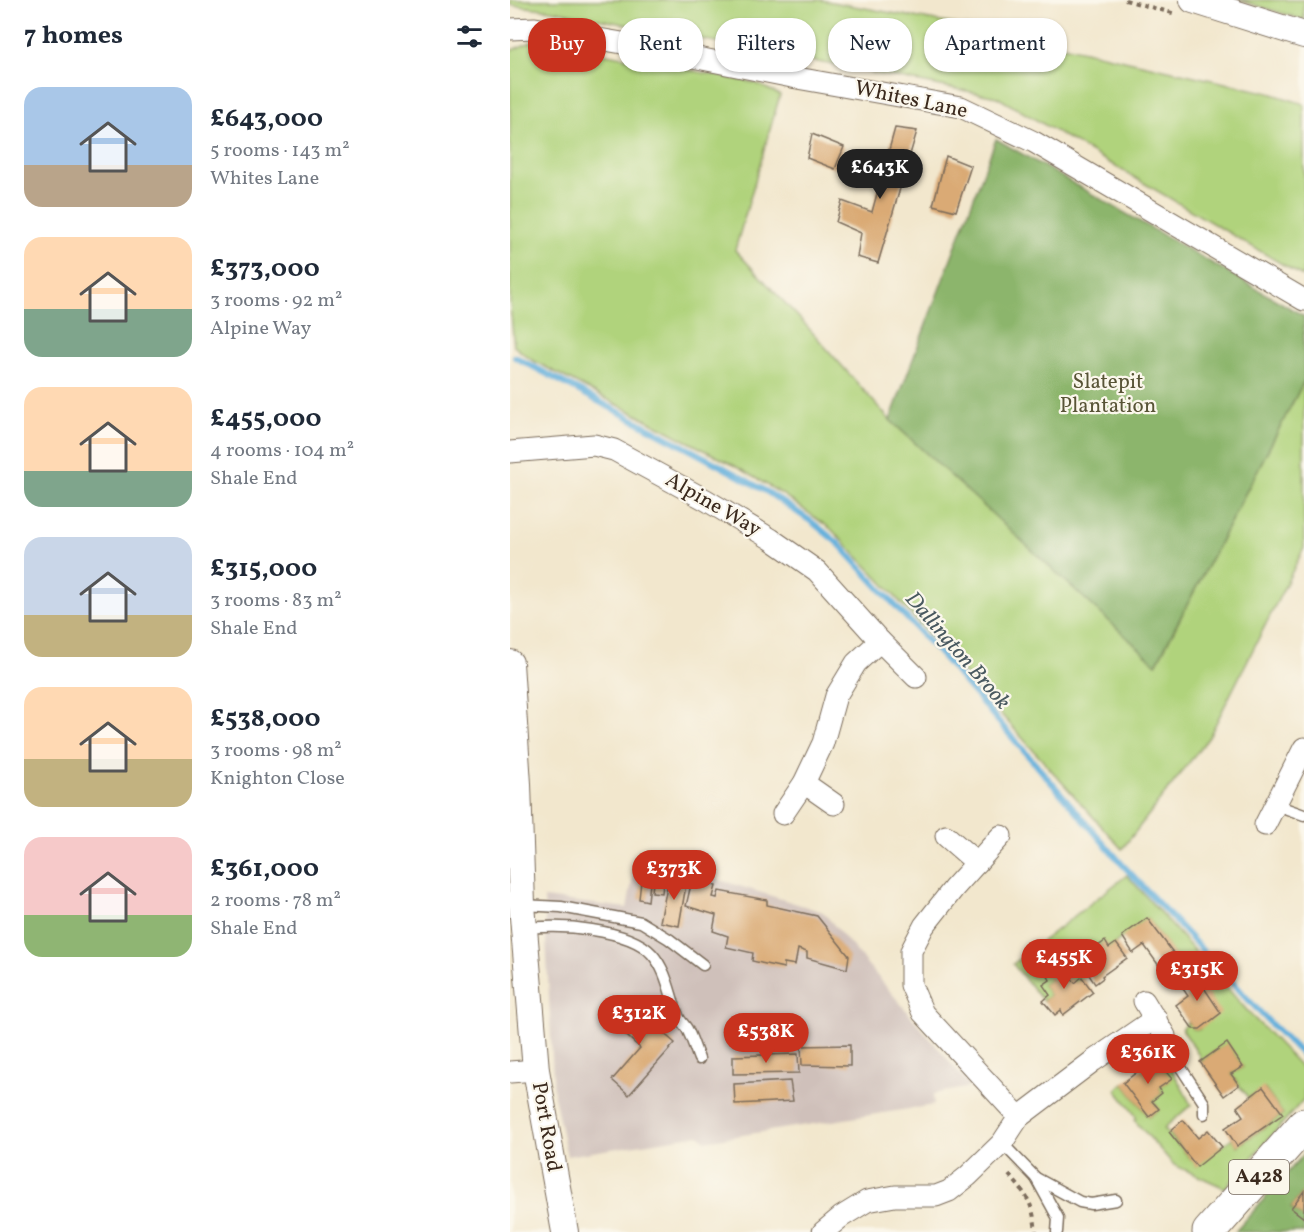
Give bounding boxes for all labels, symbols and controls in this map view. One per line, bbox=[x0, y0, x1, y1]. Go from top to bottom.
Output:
text: 7 homes bbox=[24, 18, 123, 54]
chip: Buy bbox=[528, 18, 606, 72]
chip: Rent bbox=[618, 18, 703, 72]
chip: Filters bbox=[715, 18, 816, 72]
chip: New bbox=[828, 18, 912, 72]
chip: Apartment bbox=[924, 18, 1067, 72]
icon: filters bbox=[453, 20, 486, 53]
street label: Whites Lane bbox=[852, 74, 970, 126]
text: £643,000 bbox=[210, 101, 323, 137]
icon: home bbox=[72, 111, 144, 183]
text: 5 rooms · 143 m² bbox=[210, 137, 350, 165]
pin: £643K bbox=[838, 149, 922, 200]
text: £643K bbox=[851, 154, 909, 182]
text: Whites Lane bbox=[210, 165, 319, 193]
text: £373,000 bbox=[210, 251, 320, 287]
icon: home bbox=[72, 261, 144, 333]
text: 3 rooms · 92 m² bbox=[210, 287, 342, 315]
text: Alpine Way bbox=[210, 315, 311, 343]
park label: Slatepit Plantation bbox=[1060, 368, 1156, 421]
text: £455,000 bbox=[210, 401, 321, 437]
icon: home bbox=[72, 411, 144, 483]
text: 4 rooms · 104 m² bbox=[210, 437, 354, 465]
text: Shale End bbox=[210, 465, 298, 493]
street label: Alpine Way bbox=[660, 466, 767, 544]
text: £315,000 bbox=[210, 551, 317, 587]
icon: home bbox=[72, 561, 144, 633]
water label: Dallington Brook bbox=[897, 585, 1017, 717]
text: 3 rooms · 83 m² bbox=[210, 587, 342, 615]
text: Shale End bbox=[210, 615, 298, 643]
text: £538,000 bbox=[210, 701, 321, 737]
icon: home bbox=[72, 711, 144, 783]
text: 3 rooms · 98 m² bbox=[210, 737, 342, 765]
text: Knighton Close bbox=[210, 765, 345, 793]
pin: £373K bbox=[632, 850, 716, 901]
text: £361,000 bbox=[210, 851, 319, 887]
text: £373K bbox=[646, 855, 702, 883]
icon: home bbox=[72, 861, 144, 933]
text: 2 rooms · 78 m² bbox=[210, 887, 341, 915]
text: Shale End bbox=[210, 915, 298, 943]
pin: £455K bbox=[1022, 939, 1106, 990]
text: £455K bbox=[1035, 944, 1093, 972]
pin: £315K bbox=[1155, 951, 1239, 1002]
text: £315K bbox=[1170, 956, 1224, 984]
pin: £312K bbox=[597, 995, 681, 1046]
text: £312K bbox=[612, 1000, 666, 1028]
pin: £538K bbox=[724, 1013, 808, 1064]
text: £538K bbox=[738, 1018, 794, 1046]
pin: £361K bbox=[1106, 1034, 1190, 1085]
text: £361K bbox=[1120, 1039, 1176, 1067]
street label: Port Road bbox=[524, 1080, 568, 1174]
road number: A428 bbox=[1229, 1160, 1289, 1194]

